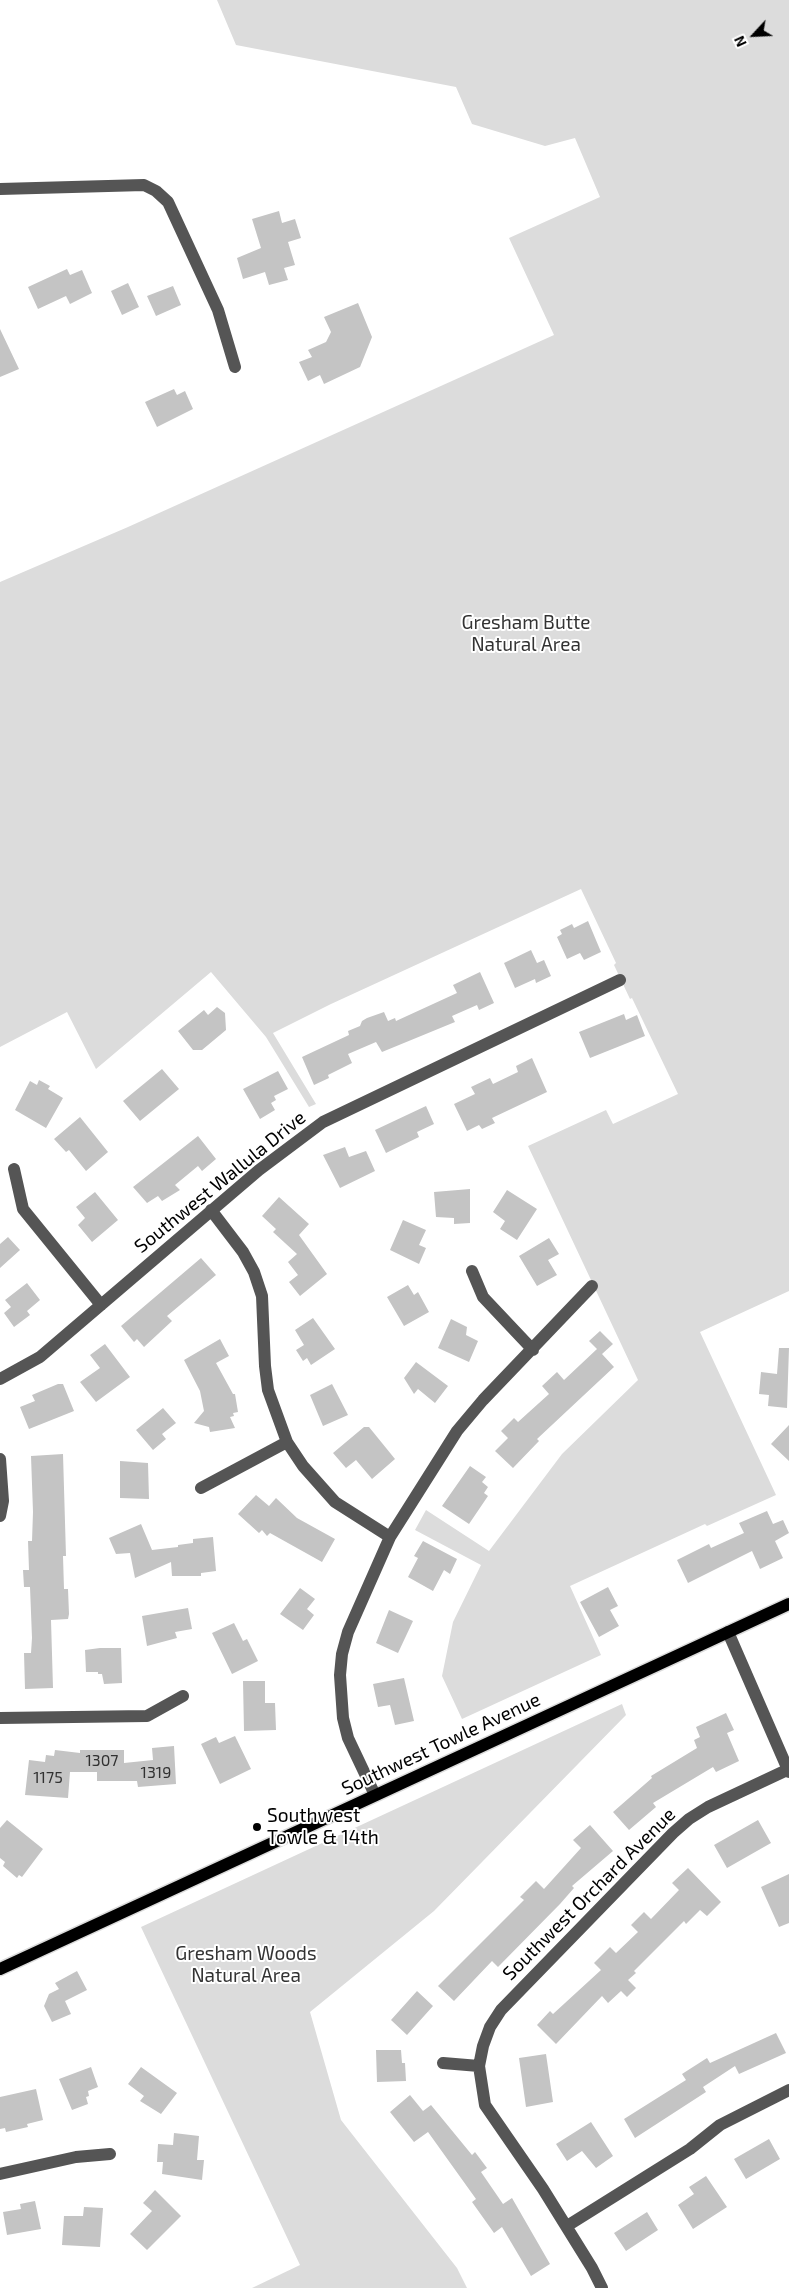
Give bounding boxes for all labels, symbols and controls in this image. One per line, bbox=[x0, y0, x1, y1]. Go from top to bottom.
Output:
north arrow bbox=[729, 10, 779, 60]
text: N bbox=[730, 33, 750, 50]
park label: Gresham Butte Natural Area bbox=[462, 612, 590, 656]
street label: Southwest Wallula Drive bbox=[130, 1106, 310, 1258]
street label: Southwest Towle Avenue bbox=[338, 1688, 544, 1800]
house number: 1307 bbox=[85, 1751, 119, 1771]
house number: 1319 bbox=[141, 1763, 171, 1783]
house number: 1175 bbox=[33, 1768, 63, 1788]
street label: Southwest Orchard Avenue bbox=[498, 1803, 680, 1985]
place label: Southwest Towle & 14th bbox=[267, 1805, 379, 1849]
marker: Southwest Towle & 14th bbox=[251, 1821, 263, 1833]
park label: Gresham Woods Natural Area bbox=[175, 1943, 317, 1987]

